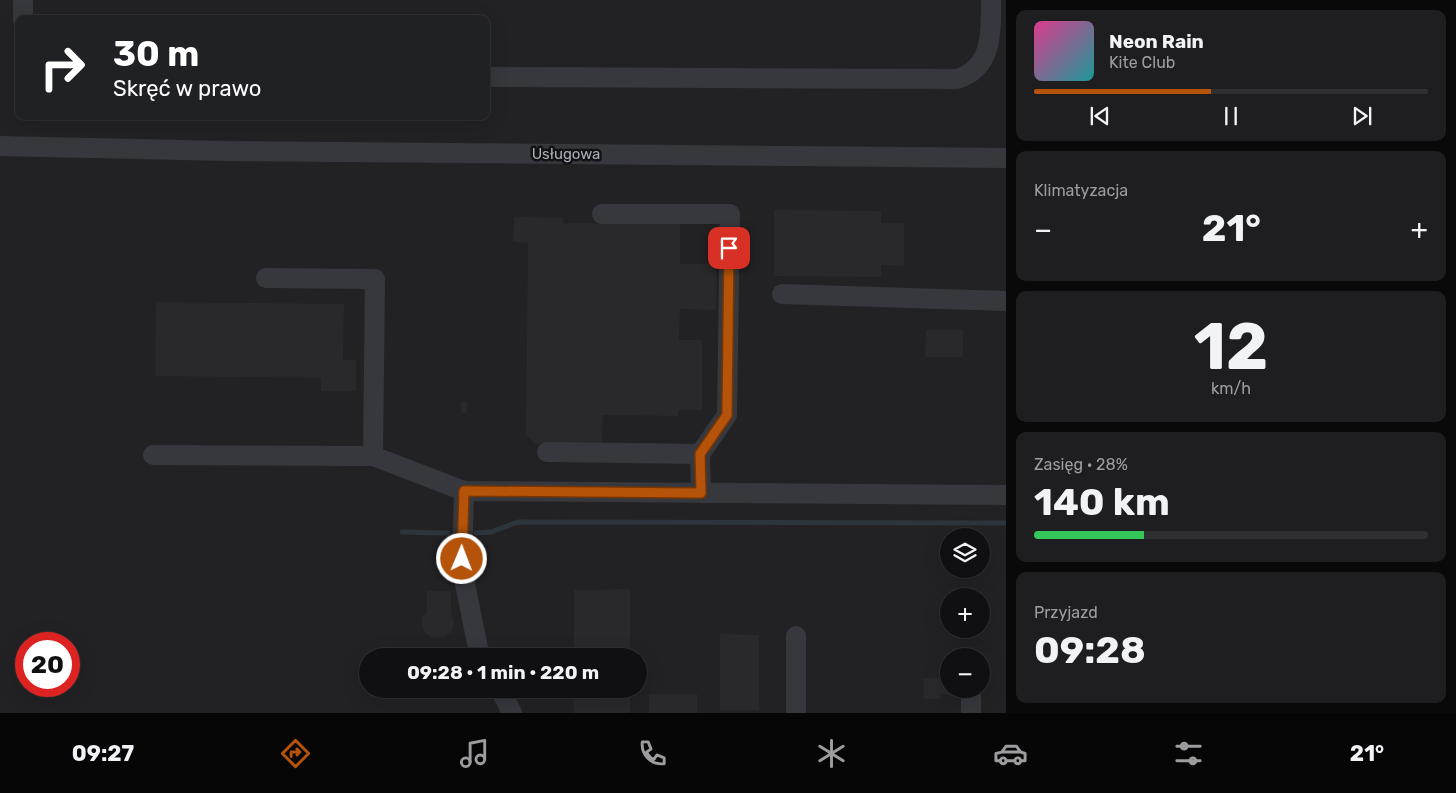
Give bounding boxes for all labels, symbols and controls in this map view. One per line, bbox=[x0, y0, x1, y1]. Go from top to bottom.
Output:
text: Neon Rain bbox=[1109, 30, 1204, 53]
text: 30 m bbox=[113, 33, 199, 75]
icon: right bbox=[30, 35, 95, 100]
text: Kite Club bbox=[1109, 53, 1175, 72]
text: Skręć w prawo bbox=[113, 75, 261, 102]
icon: previous bbox=[1086, 102, 1114, 130]
icon: pause bbox=[1217, 102, 1245, 130]
icon: next bbox=[1348, 102, 1376, 130]
street label: Usługowa bbox=[532, 145, 600, 163]
text: Klimatyzacja bbox=[1034, 181, 1128, 200]
text: 21° bbox=[1202, 205, 1261, 251]
text: − bbox=[1034, 213, 1052, 246]
text: + bbox=[1411, 213, 1428, 246]
pin bbox=[708, 227, 750, 269]
icon: arrive bbox=[715, 234, 743, 262]
text: 12 bbox=[1194, 308, 1268, 385]
text: km/h bbox=[1211, 379, 1251, 398]
text: Zasięg · 28% bbox=[1034, 455, 1128, 474]
text: 140 km bbox=[1034, 479, 1170, 525]
map controls bbox=[940, 528, 990, 698]
button: layers bbox=[940, 528, 990, 578]
position arrow bbox=[435, 532, 487, 584]
button: + bbox=[940, 588, 990, 638]
text: Przyjazd bbox=[1034, 603, 1098, 622]
text: 09:28 bbox=[1034, 627, 1146, 673]
speed limit sign: 20 bbox=[15, 632, 80, 697]
button: − bbox=[940, 648, 990, 698]
text: 09:28 · 1 min · 220 m bbox=[407, 661, 599, 684]
icon: directions bbox=[278, 736, 313, 771]
icon: music bbox=[457, 736, 492, 771]
icon: phone bbox=[635, 736, 670, 771]
icon: climate bbox=[814, 736, 849, 771]
icon: car bbox=[993, 736, 1028, 771]
icon: filters bbox=[1171, 736, 1206, 771]
text: 09:27 bbox=[72, 740, 134, 767]
text: 21° bbox=[1350, 740, 1384, 767]

